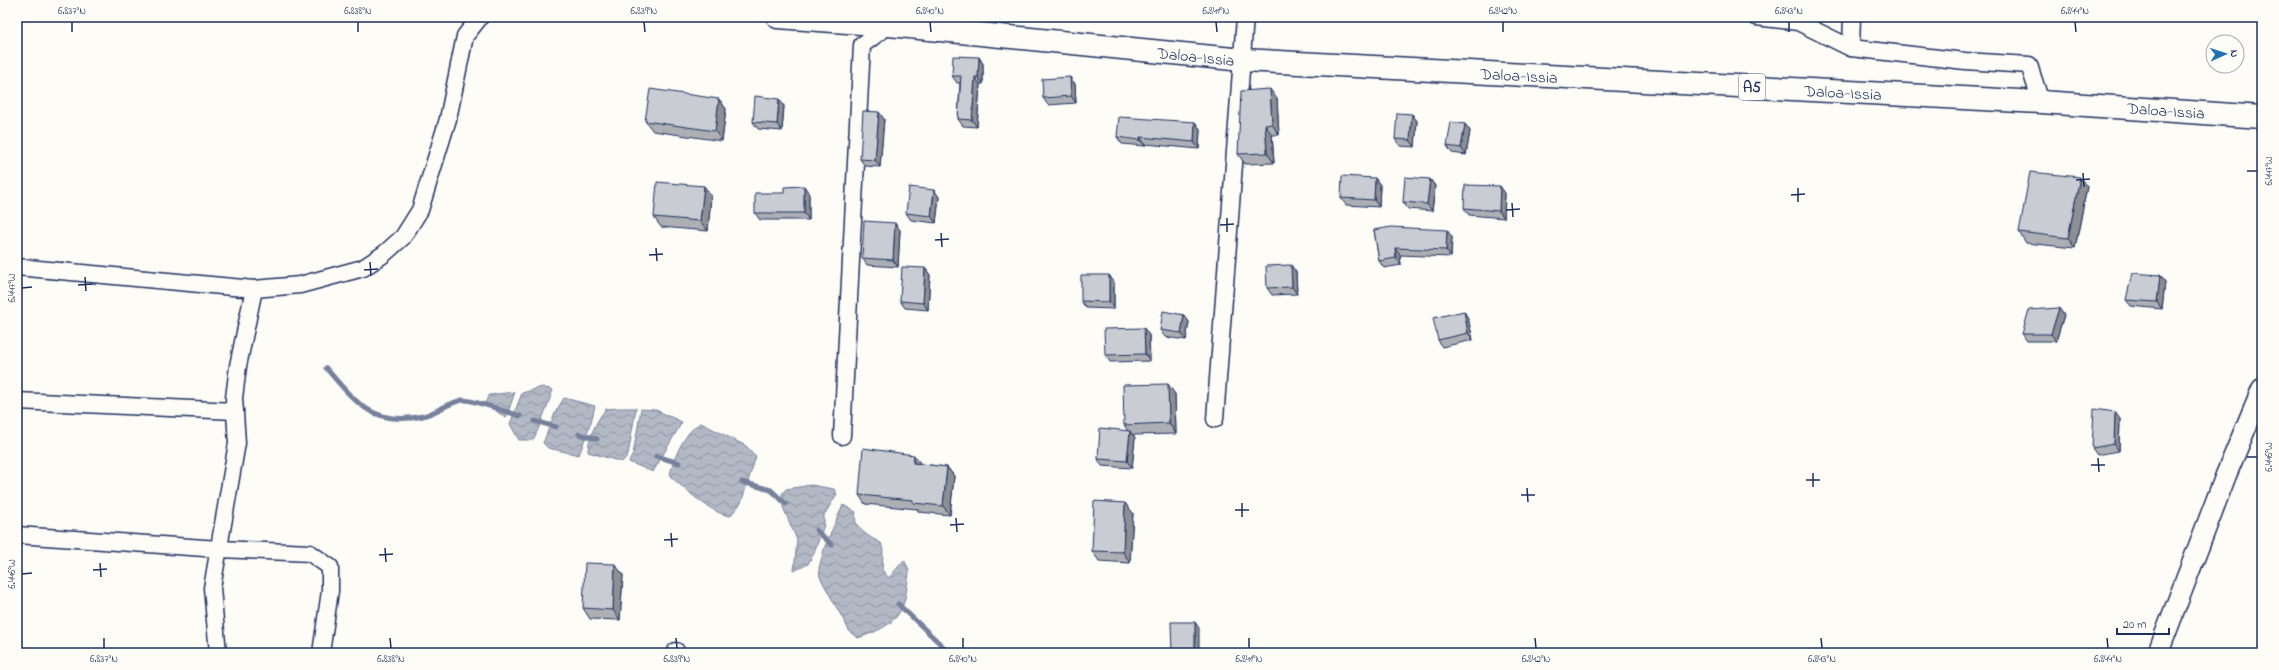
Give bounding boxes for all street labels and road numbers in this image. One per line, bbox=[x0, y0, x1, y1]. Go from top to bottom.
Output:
street label: Daloa-Issia bbox=[1155, 42, 1236, 74]
street label: Daloa-Issia bbox=[1479, 63, 1558, 91]
road number: A5 bbox=[1739, 74, 1765, 100]
street label: Daloa-Issia bbox=[1803, 80, 1882, 108]
street label: Daloa-Issia bbox=[2125, 97, 2205, 127]

